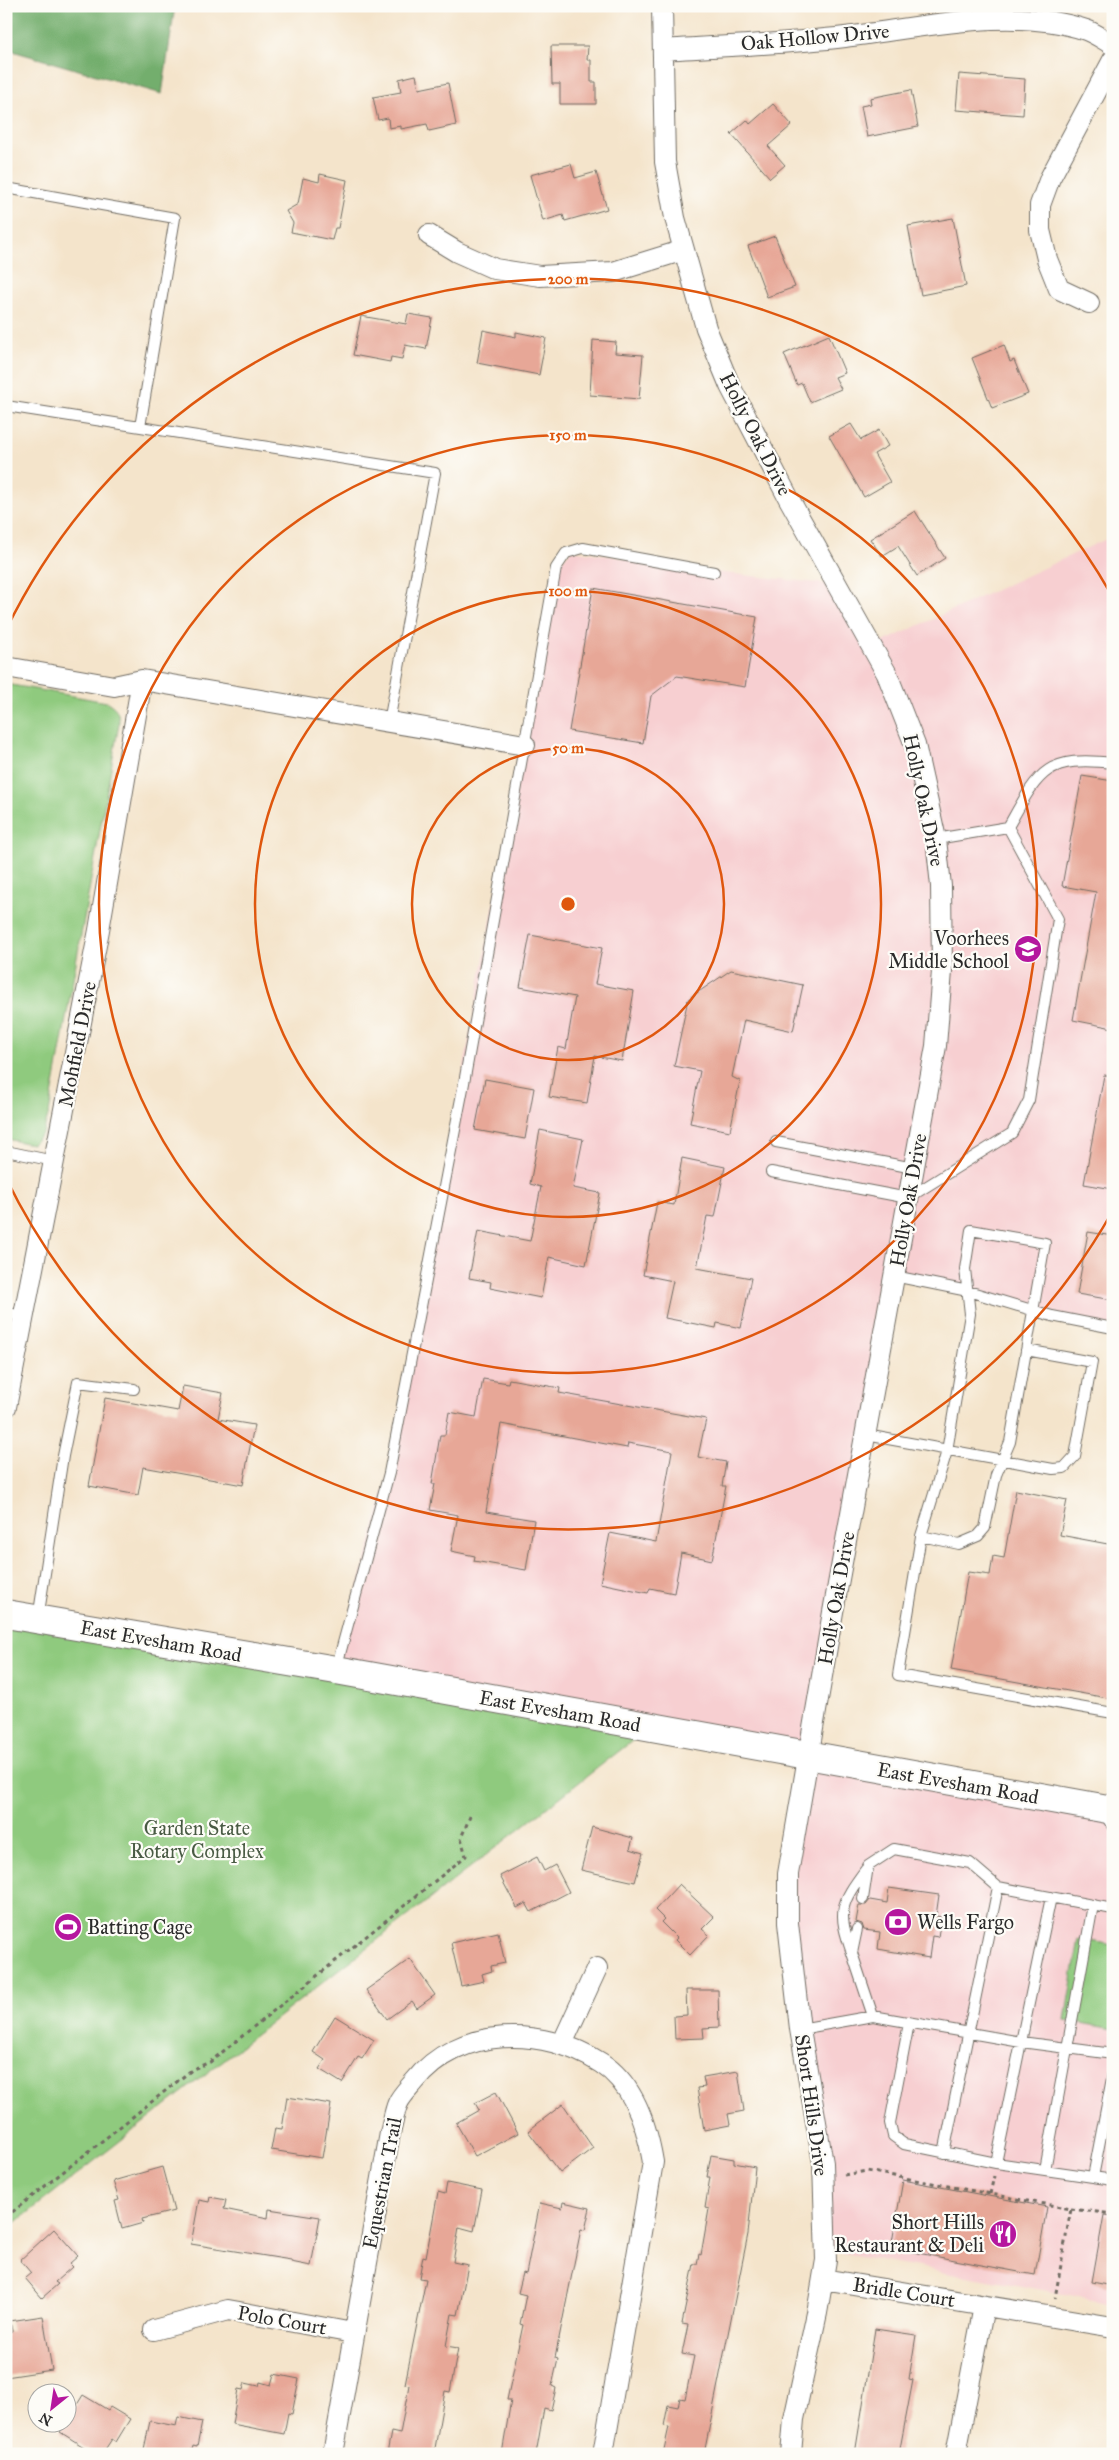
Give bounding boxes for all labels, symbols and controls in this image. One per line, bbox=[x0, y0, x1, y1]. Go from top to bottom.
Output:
street label: Oak Hollow Drive bbox=[740, 19, 890, 55]
text: 200 m bbox=[548, 270, 589, 288]
street label: Holly Oak Drive bbox=[715, 368, 797, 500]
text: 150 m bbox=[549, 426, 587, 444]
text: 100 m bbox=[548, 582, 588, 600]
street label: Holly Oak Drive bbox=[898, 732, 950, 868]
text: 50 m bbox=[552, 739, 584, 757]
centre of rings bbox=[559, 895, 577, 913]
place label: Voorhees Middle School bbox=[888, 926, 1010, 973]
school or university icon: Voorhees Middle School bbox=[1013, 934, 1043, 964]
street label: Mohfield Drive bbox=[53, 979, 101, 1109]
street label: Holly Oak Drive bbox=[884, 1131, 932, 1269]
street label: Holly Oak Drive bbox=[812, 1529, 860, 1667]
street label: East Evesham Road bbox=[78, 1615, 244, 1667]
street label: East Evesham Road bbox=[477, 1685, 643, 1737]
street label: East Evesham Road bbox=[875, 1757, 1041, 1809]
park label: Garden State Rotary Complex bbox=[130, 1816, 264, 1863]
bank icon: Wells Fargo bbox=[883, 1907, 913, 1937]
place label: Wells Fargo bbox=[917, 1910, 1014, 1935]
sports icon: Batting Cage bbox=[53, 1912, 83, 1942]
place label: Batting Cage bbox=[87, 1915, 193, 1940]
street label: Short Hills Drive bbox=[790, 2032, 834, 2178]
street label: Equestrian Trail bbox=[357, 2114, 408, 2251]
place label: Short Hills Restaurant & Deli bbox=[834, 2210, 984, 2257]
restaurant icon: Short Hills Restaurant & Deli bbox=[988, 2219, 1018, 2249]
street label: Bridle Court bbox=[851, 2272, 957, 2312]
street label: Polo Court bbox=[236, 2300, 328, 2340]
north arrow bbox=[28, 2382, 78, 2432]
text: N bbox=[36, 2408, 55, 2429]

